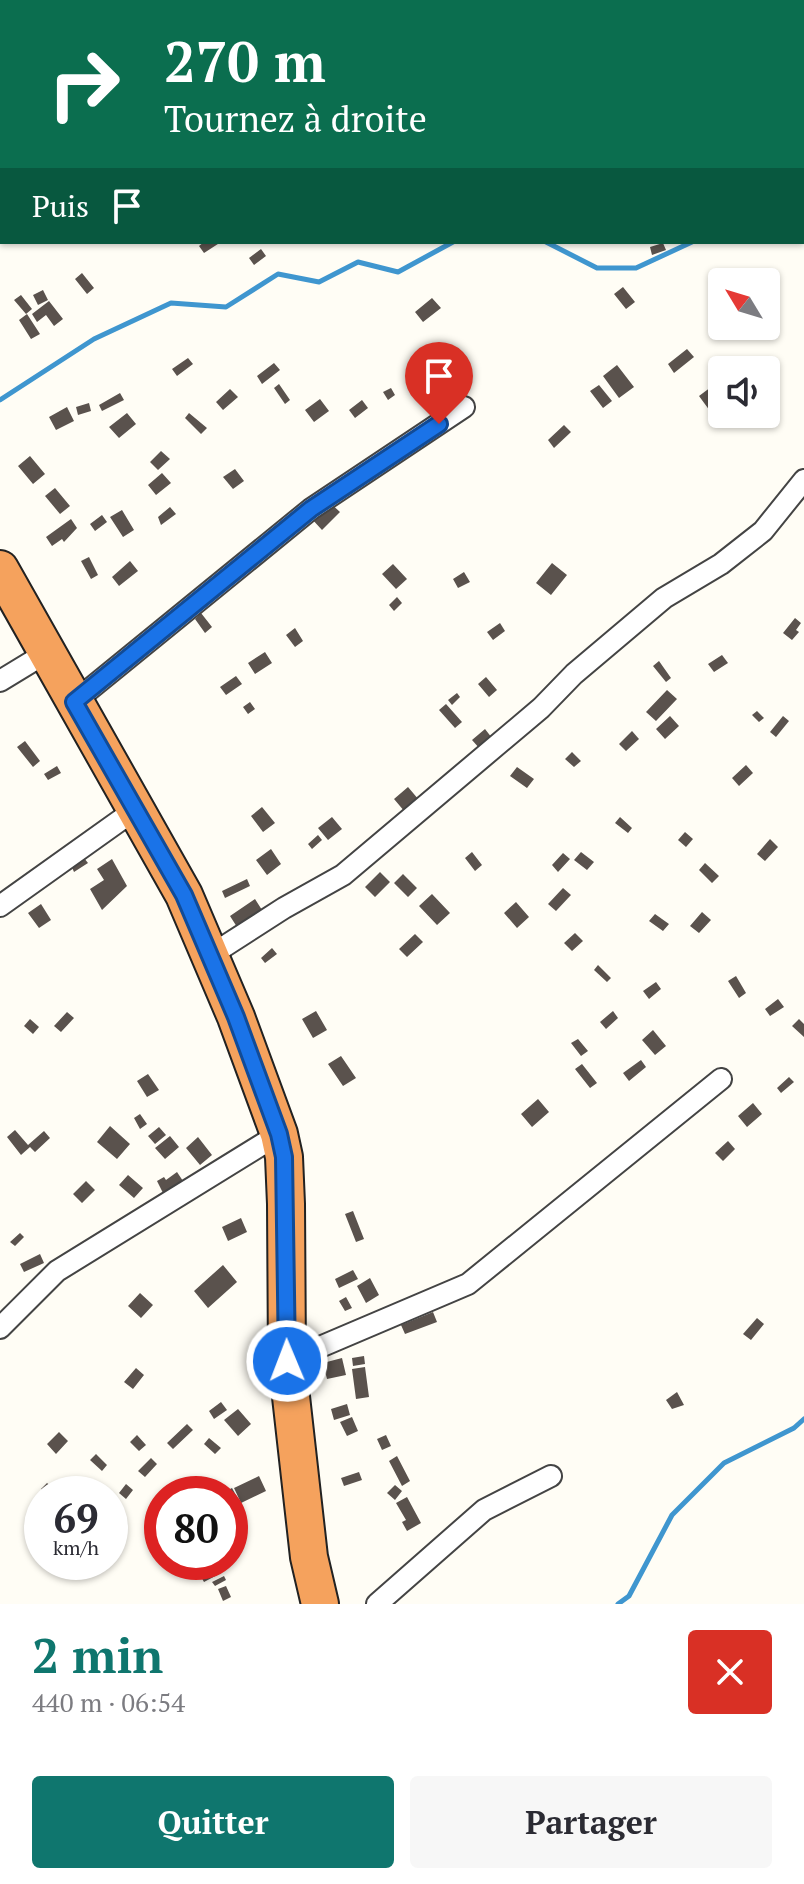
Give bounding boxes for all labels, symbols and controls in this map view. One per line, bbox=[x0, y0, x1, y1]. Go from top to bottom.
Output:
text: 270 m bbox=[164, 24, 326, 98]
icon: right bbox=[32, 32, 136, 136]
text: Tournez à droite bbox=[164, 95, 427, 142]
icon: arrive bbox=[105, 184, 149, 228]
text: Puis bbox=[32, 186, 89, 226]
north arrow bbox=[708, 268, 780, 340]
map controls bbox=[708, 268, 780, 428]
pin bbox=[405, 342, 473, 424]
icon: arrive bbox=[417, 354, 461, 398]
button: sound bbox=[708, 356, 780, 428]
position arrow bbox=[245, 1319, 329, 1403]
speed limit sign: 80 bbox=[144, 1476, 248, 1580]
text: 69 bbox=[53, 1491, 99, 1544]
text: km/h bbox=[53, 1534, 99, 1561]
text: 2 min bbox=[32, 1623, 163, 1687]
button: close bbox=[688, 1630, 772, 1714]
text: 440 m · 06:54 bbox=[32, 1685, 185, 1719]
button: Quitter bbox=[32, 1776, 394, 1868]
button: Partager bbox=[410, 1776, 772, 1868]

